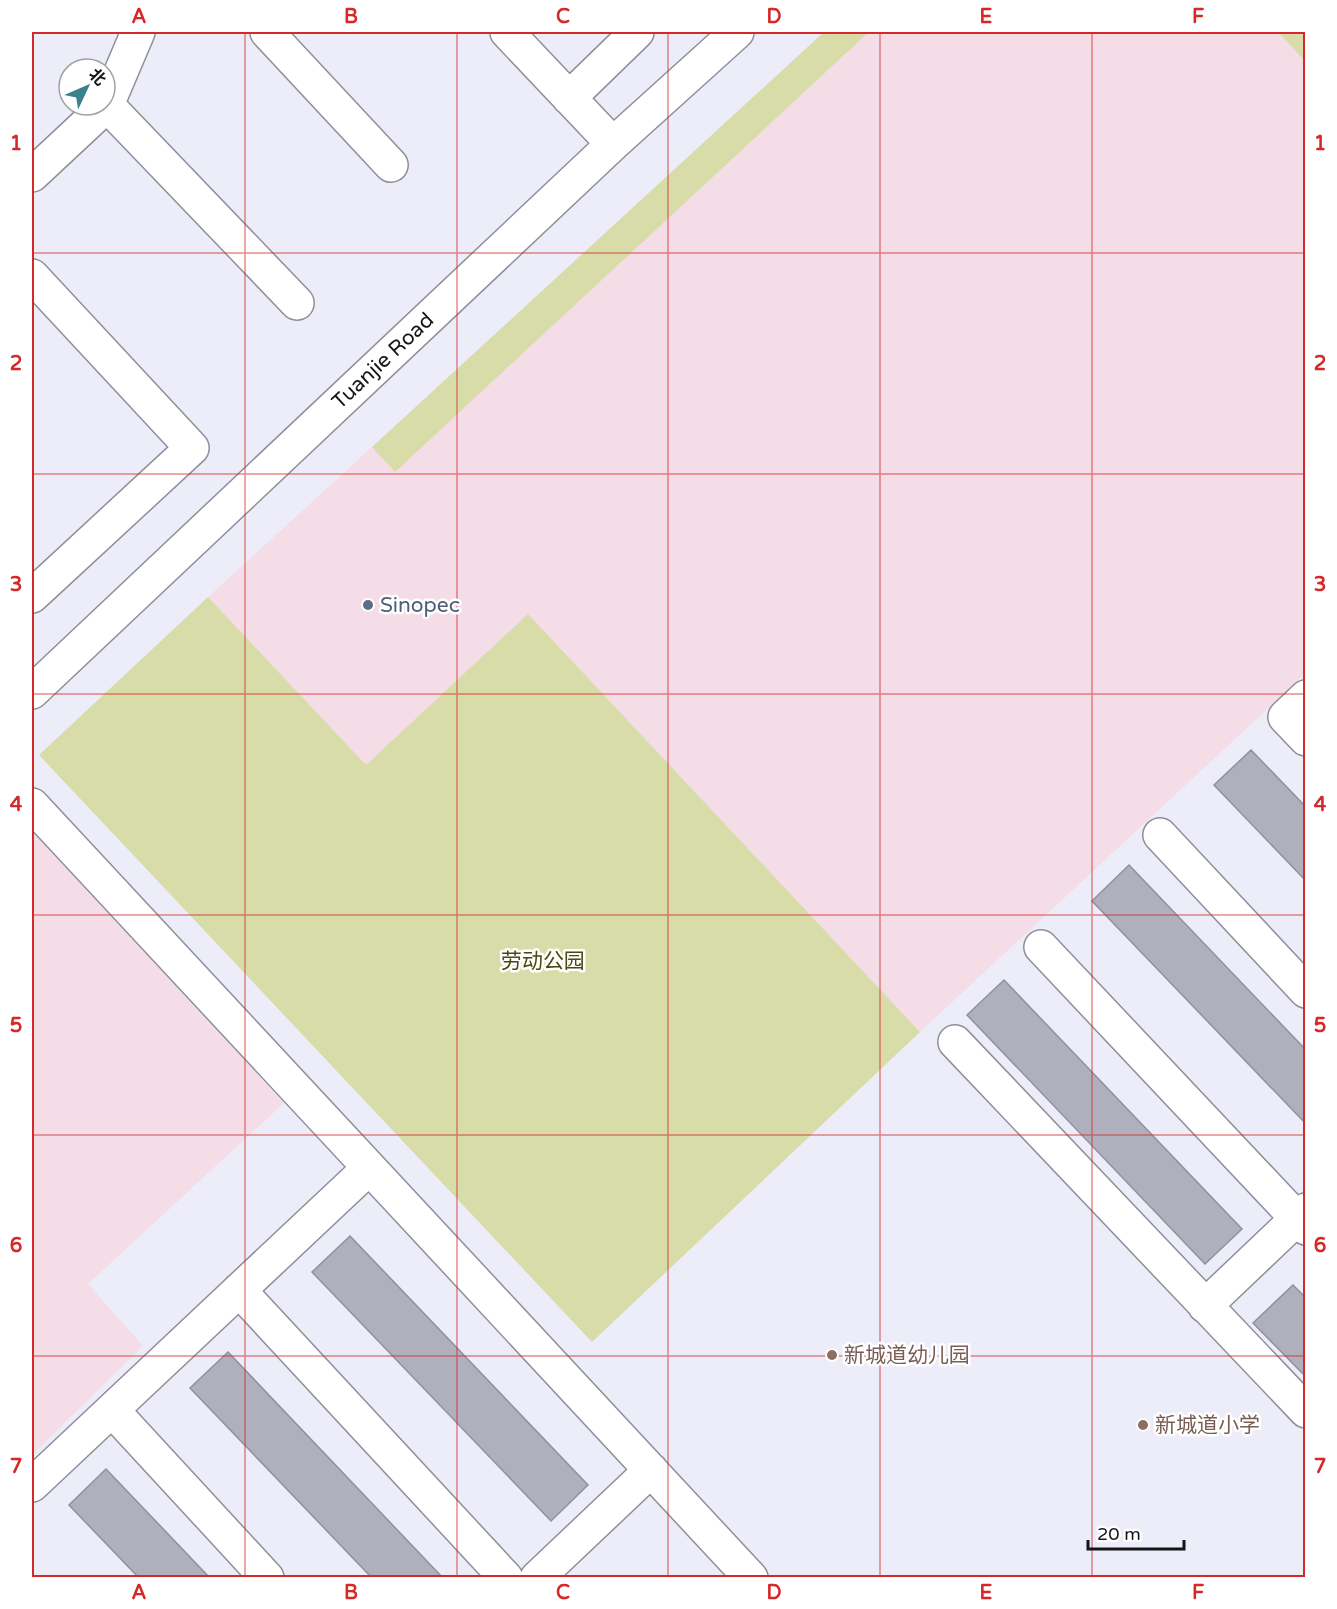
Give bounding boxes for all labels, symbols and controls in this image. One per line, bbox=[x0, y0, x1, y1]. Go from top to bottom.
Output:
text: A bbox=[132, 5, 147, 29]
text: B bbox=[344, 5, 358, 29]
text: C bbox=[556, 5, 570, 29]
text: D bbox=[766, 5, 782, 29]
text: E bbox=[980, 5, 993, 29]
text: F bbox=[1192, 5, 1204, 29]
north arrow bbox=[57, 57, 117, 117]
text: 北 bbox=[84, 65, 110, 90]
text: 1 bbox=[10, 132, 22, 156]
text: 1 bbox=[1314, 132, 1326, 156]
street label: Tuanjie Road bbox=[327, 308, 439, 414]
text: 2 bbox=[10, 352, 22, 376]
text: 2 bbox=[1314, 352, 1326, 376]
text: 3 bbox=[10, 573, 22, 597]
text: 3 bbox=[1314, 573, 1326, 597]
place label: Sinopec bbox=[380, 593, 460, 618]
marker: Sinopec bbox=[361, 598, 375, 612]
text: 4 bbox=[10, 793, 23, 817]
text: 4 bbox=[1314, 793, 1327, 817]
park label: 劳动公园 bbox=[501, 949, 585, 974]
text: 5 bbox=[10, 1014, 22, 1038]
text: 5 bbox=[1314, 1014, 1326, 1038]
text: 6 bbox=[10, 1234, 22, 1258]
text: 6 bbox=[1314, 1234, 1326, 1258]
place label: 新城道幼儿园 bbox=[844, 1343, 970, 1368]
marker: 新城道幼儿园 bbox=[825, 1348, 839, 1362]
place label: 新城道小学 bbox=[1155, 1413, 1260, 1438]
marker: 新城道小学 bbox=[1136, 1418, 1150, 1432]
text: 7 bbox=[10, 1455, 22, 1479]
text: 7 bbox=[1314, 1455, 1326, 1479]
scale bar bbox=[1088, 1513, 1184, 1551]
text: 20 m bbox=[1097, 1523, 1141, 1545]
text: A bbox=[132, 1581, 147, 1605]
text: B bbox=[344, 1581, 358, 1605]
text: C bbox=[556, 1581, 570, 1605]
text: D bbox=[766, 1581, 782, 1605]
text: E bbox=[980, 1581, 993, 1605]
text: F bbox=[1192, 1581, 1204, 1605]

